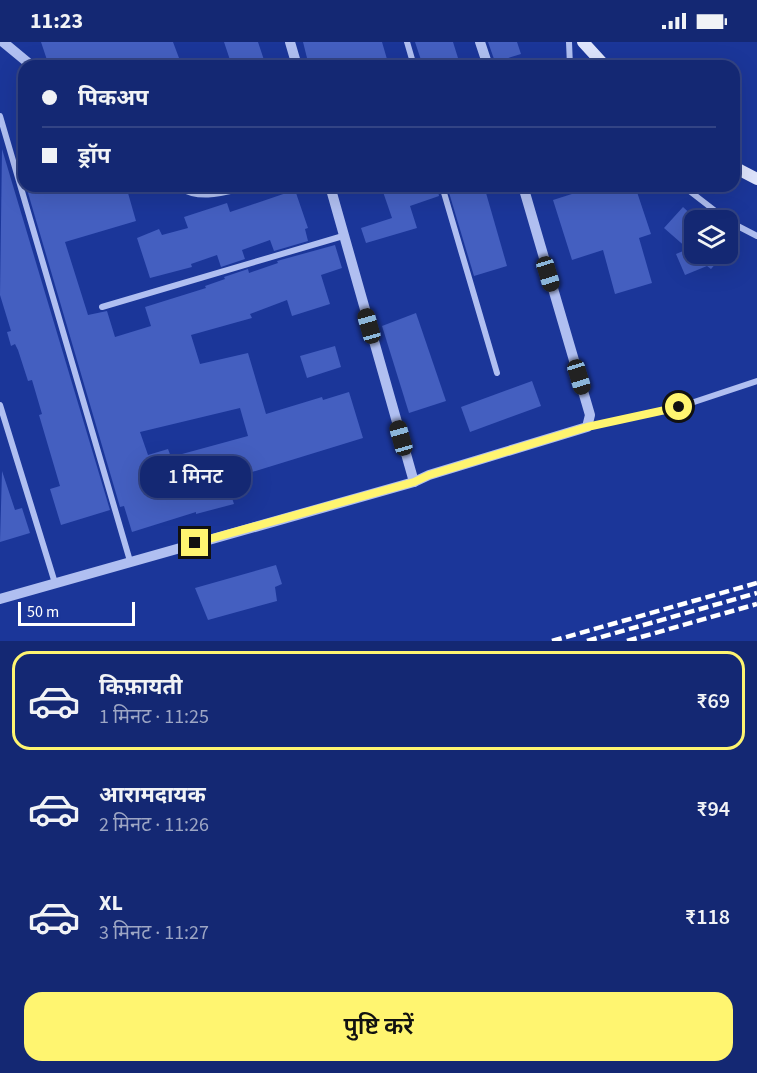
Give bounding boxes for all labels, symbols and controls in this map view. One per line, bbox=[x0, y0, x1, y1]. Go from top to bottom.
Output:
text: 11:23 bbox=[30, 5, 83, 37]
text: पिकअप bbox=[78, 82, 149, 114]
text: ड्रॉप bbox=[78, 140, 111, 172]
map controls bbox=[684, 210, 738, 264]
button: layers bbox=[684, 210, 738, 264]
car bbox=[534, 254, 562, 294]
car bbox=[355, 306, 383, 346]
car bbox=[565, 357, 593, 397]
route start bbox=[665, 393, 692, 420]
car bbox=[387, 418, 415, 458]
callout: 1 मिनट bbox=[140, 456, 250, 498]
text: 1 मिनट bbox=[168, 463, 223, 491]
route end bbox=[181, 529, 208, 556]
scale bar bbox=[18, 599, 135, 626]
text: 50 m bbox=[27, 601, 59, 623]
text: किफ़ायती bbox=[99, 671, 183, 703]
icon: car bbox=[27, 674, 81, 728]
text: ₹69 bbox=[696, 685, 730, 717]
text: 1 मिनट · 11:25 bbox=[99, 703, 209, 731]
text: आरामदायक bbox=[99, 779, 206, 811]
icon: car bbox=[27, 782, 81, 836]
text: ₹94 bbox=[696, 793, 730, 825]
text: 2 मिनट · 11:26 bbox=[99, 811, 209, 839]
text: XL bbox=[99, 887, 123, 919]
icon: car bbox=[27, 890, 81, 944]
text: ₹118 bbox=[685, 901, 730, 933]
text: 3 मिनट · 11:27 bbox=[99, 919, 209, 947]
button: पुष्टि करें bbox=[24, 992, 733, 1061]

